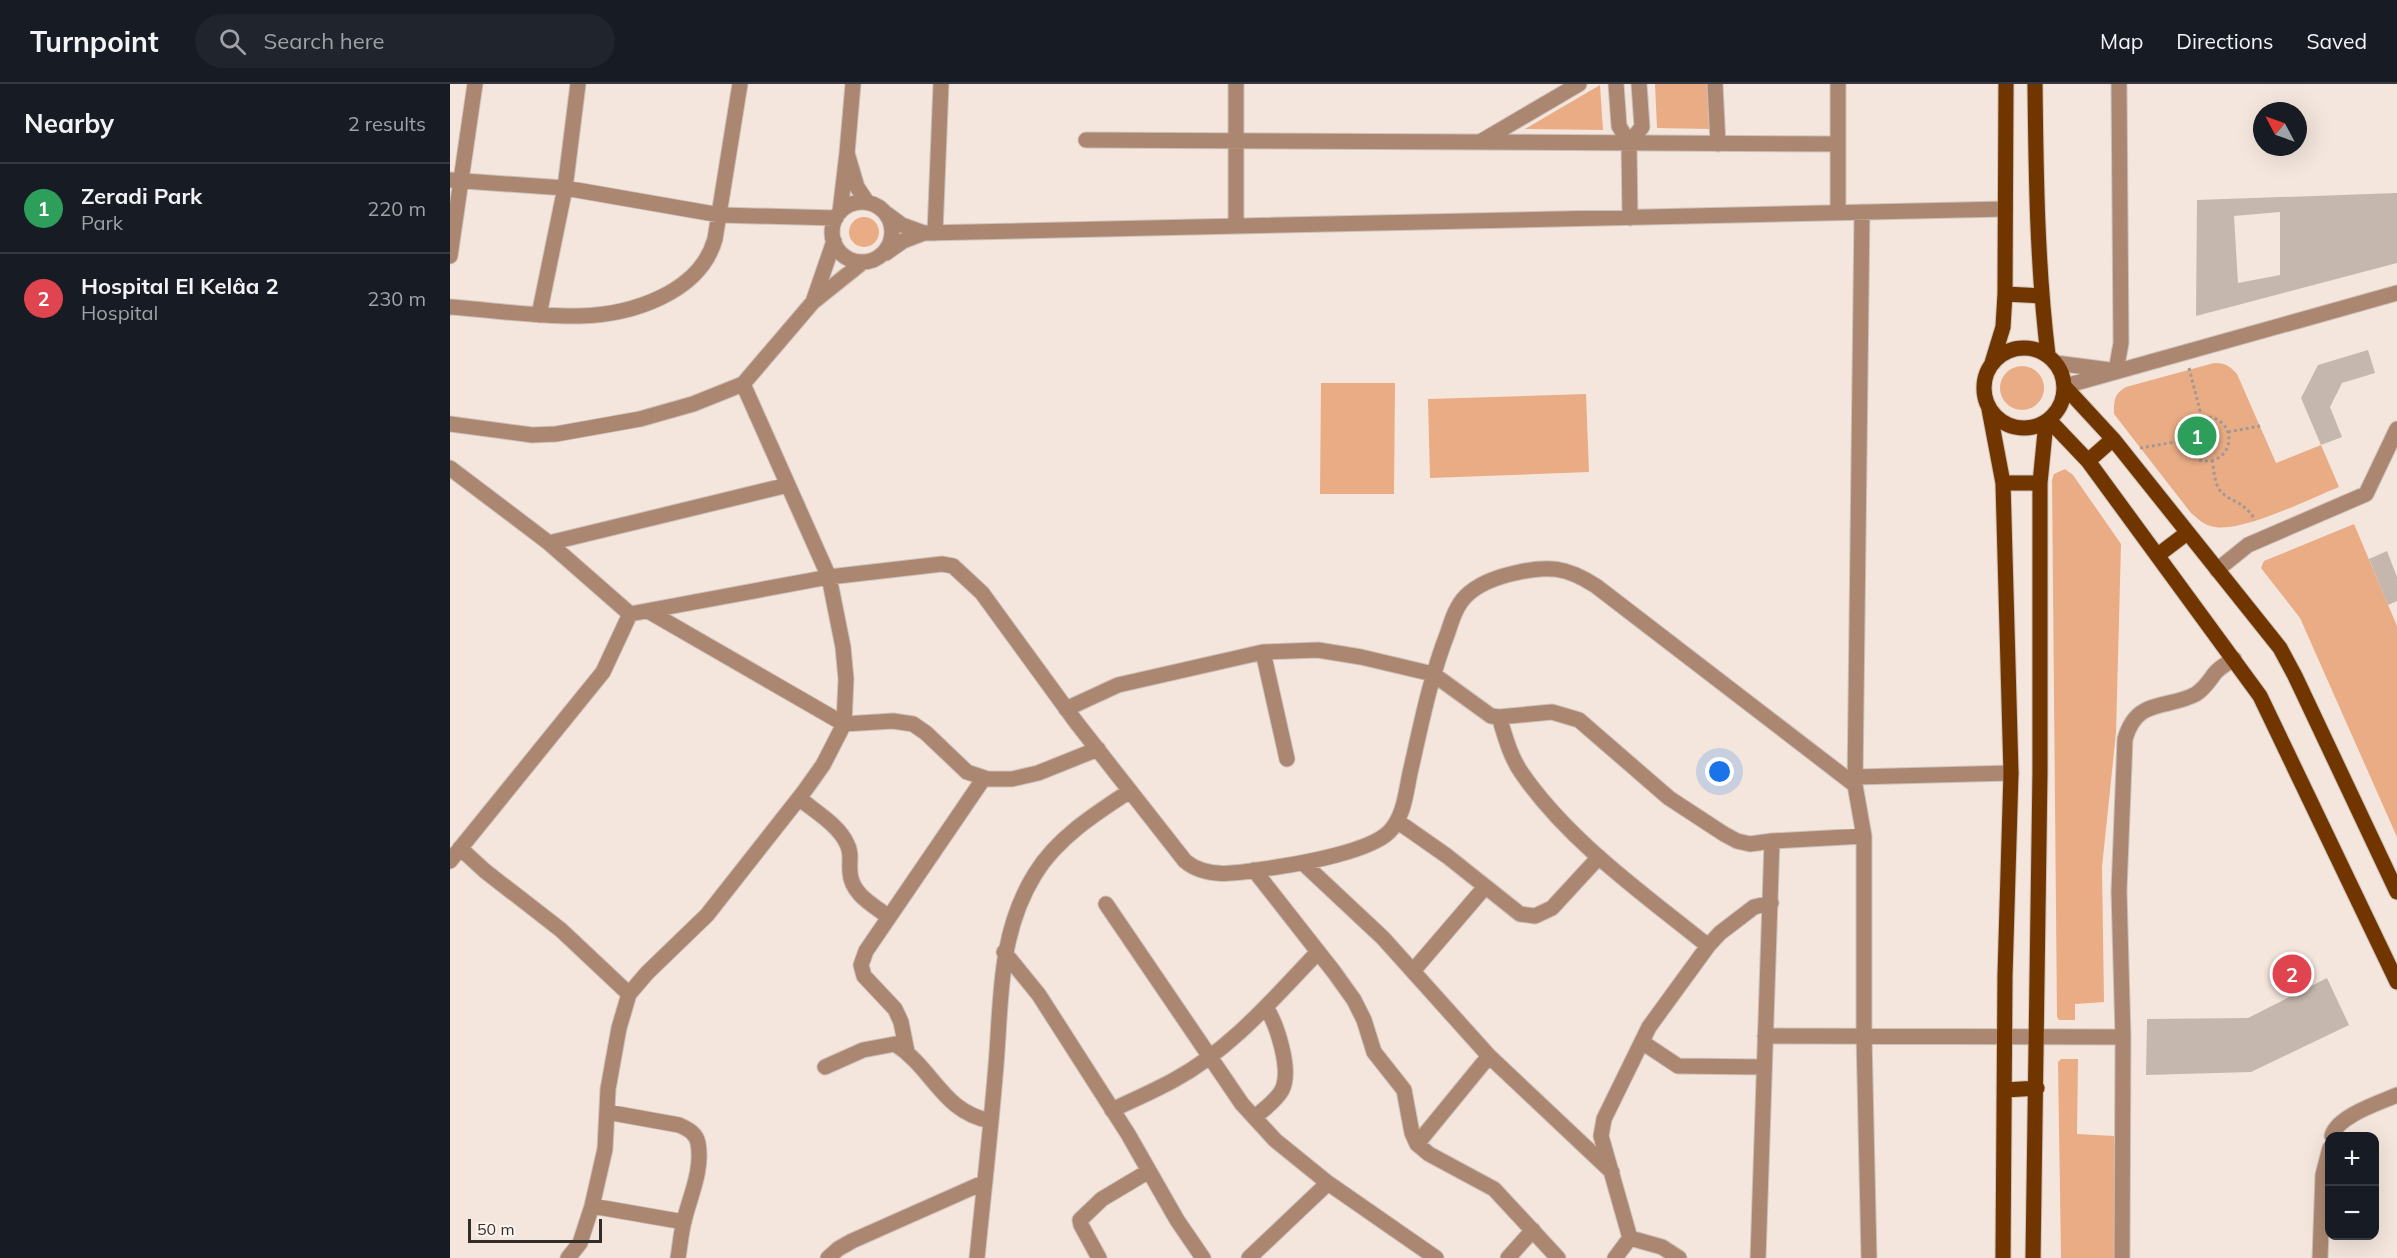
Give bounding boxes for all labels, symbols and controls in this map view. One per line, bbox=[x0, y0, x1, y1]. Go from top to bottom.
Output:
search box bbox=[195, 14, 615, 68]
text: Turnpoint bbox=[30, 24, 159, 59]
icon: search bbox=[216, 25, 249, 58]
text: Search here bbox=[264, 27, 384, 55]
text: Map bbox=[2100, 28, 2143, 54]
text: Directions bbox=[2176, 28, 2273, 54]
text: Saved bbox=[2306, 28, 2367, 54]
north arrow bbox=[2253, 102, 2307, 156]
text: Nearby bbox=[24, 107, 114, 140]
text: 2 results bbox=[348, 111, 426, 136]
text: Zeradi Park bbox=[81, 182, 202, 210]
text: 1 bbox=[38, 196, 50, 221]
text: 220 m bbox=[367, 196, 426, 221]
text: Park bbox=[81, 210, 123, 235]
text: Hospital El Kelâa 2 bbox=[81, 272, 279, 300]
text: 2 bbox=[38, 286, 50, 311]
text: 230 m bbox=[367, 286, 426, 311]
text: Hospital bbox=[81, 300, 158, 325]
pin: 1 bbox=[2178, 414, 2216, 458]
your location bbox=[1705, 757, 1734, 786]
pin: 2 bbox=[2272, 952, 2312, 996]
map controls bbox=[2325, 1132, 2379, 1240]
button: + bbox=[2325, 1132, 2379, 1186]
button: − bbox=[2325, 1186, 2379, 1240]
scale bar bbox=[468, 1216, 602, 1244]
text: 50 m bbox=[477, 1219, 514, 1239]

